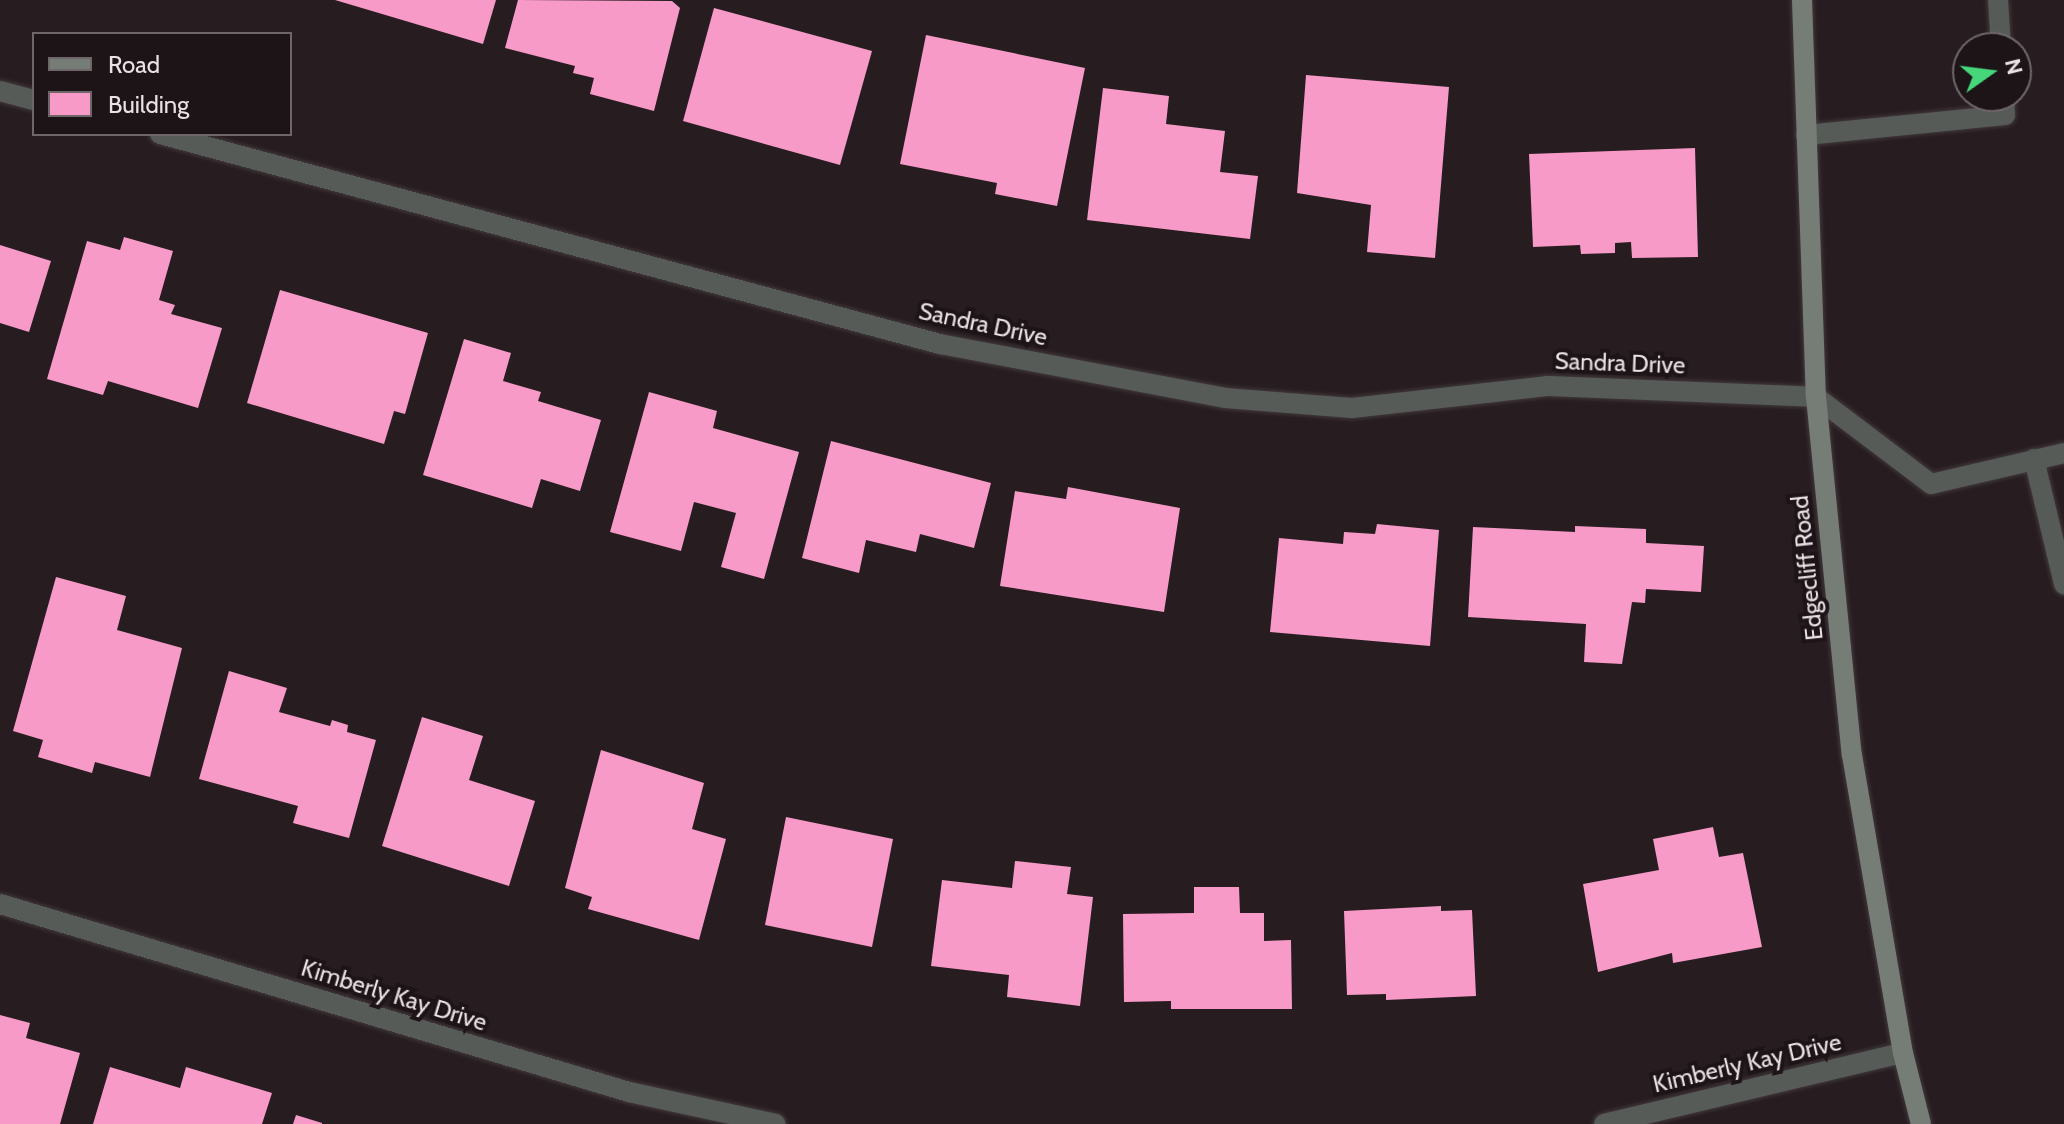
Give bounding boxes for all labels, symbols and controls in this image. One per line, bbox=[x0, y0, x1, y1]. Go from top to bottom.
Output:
legend bbox=[32, 32, 292, 136]
north arrow bbox=[1952, 32, 2032, 112]
text: Road bbox=[108, 50, 160, 79]
text: N bbox=[1999, 56, 2029, 77]
text: Building bbox=[108, 90, 189, 119]
street label: Sandra Drive bbox=[916, 296, 1050, 352]
street label: Sandra Drive bbox=[1554, 346, 1686, 380]
street label: Edgecliff Road bbox=[1785, 494, 1829, 642]
street label: Kimberly Kay Drive bbox=[298, 953, 490, 1037]
street label: Kimberly Kay Drive bbox=[1650, 1027, 1844, 1099]

